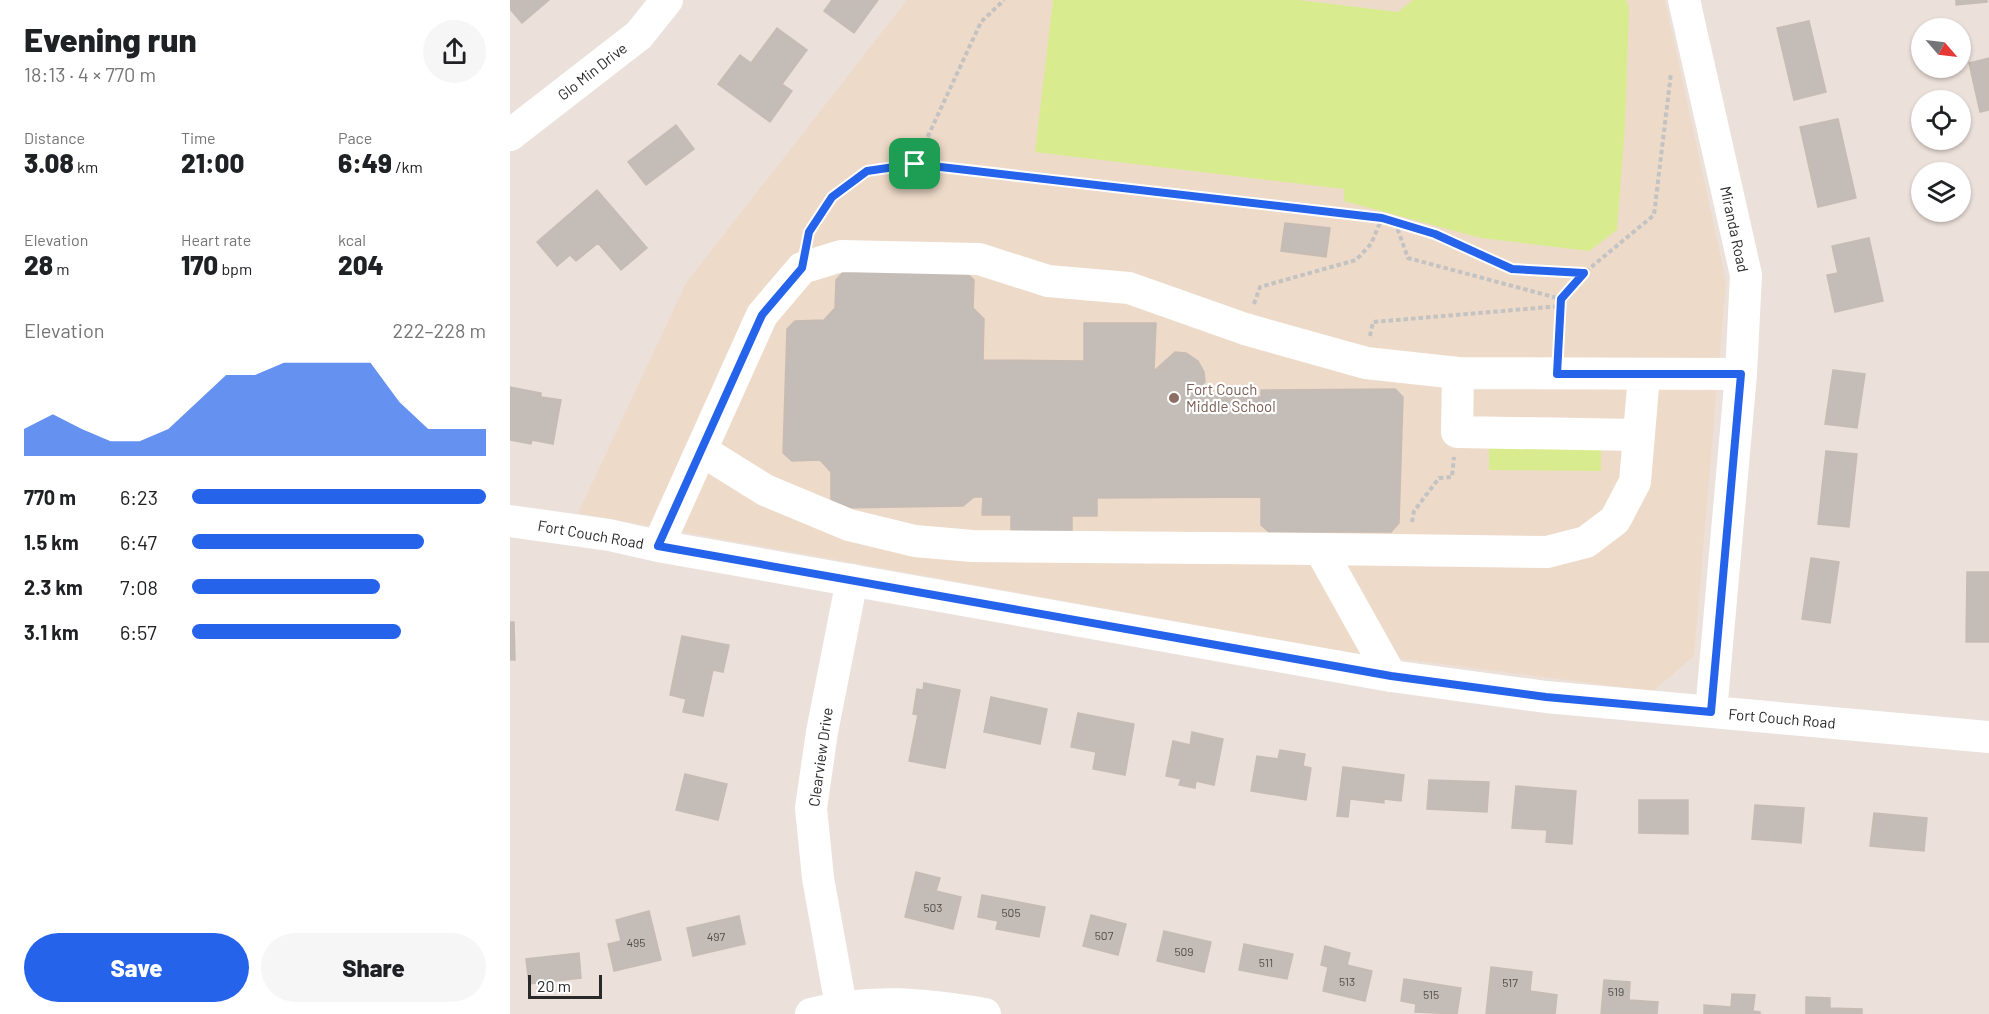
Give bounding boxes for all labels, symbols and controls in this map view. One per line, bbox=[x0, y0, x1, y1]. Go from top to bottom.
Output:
north arrow bbox=[1911, 18, 1971, 78]
map controls bbox=[1911, 18, 1971, 222]
text: Evening run bbox=[24, 19, 197, 59]
button: share bbox=[423, 20, 486, 83]
street label: Glo Min Drive bbox=[554, 38, 630, 104]
text: 18:13 · 4 × 770 m bbox=[24, 62, 156, 86]
button: locate bbox=[1911, 90, 1971, 150]
text: Distance bbox=[24, 128, 85, 147]
text: Time bbox=[181, 128, 216, 147]
text: Pace bbox=[338, 128, 372, 147]
pin bbox=[889, 138, 940, 189]
text: 3.08 bbox=[24, 147, 74, 178]
text: 21:00 bbox=[181, 147, 244, 178]
text: 6:49 bbox=[338, 147, 392, 178]
icon: arrive bbox=[898, 147, 931, 180]
text: km bbox=[74, 157, 98, 176]
text: /km bbox=[392, 157, 423, 176]
button: layers bbox=[1911, 162, 1971, 222]
street label: Miranda Road bbox=[1717, 184, 1753, 274]
text: Elevation bbox=[24, 230, 88, 249]
text: Heart rate bbox=[181, 230, 251, 249]
text: kcal bbox=[338, 230, 366, 249]
text: 28 bbox=[24, 249, 53, 280]
text: 170 bbox=[181, 249, 218, 280]
text: 204 bbox=[338, 249, 384, 280]
text: m bbox=[53, 259, 69, 278]
text: bpm bbox=[218, 259, 252, 278]
text: Elevation bbox=[24, 318, 105, 342]
text: 222–228 m bbox=[392, 318, 486, 342]
place label: Fort Couch Middle School bbox=[1186, 380, 1276, 415]
marker: Fort Couch Middle School bbox=[1167, 391, 1181, 405]
text: 770 m bbox=[24, 485, 76, 509]
text: 6:23 bbox=[120, 485, 158, 509]
street label: Fort Couch Road bbox=[536, 516, 646, 552]
text: 1.5 km bbox=[24, 530, 79, 554]
text: 6:47 bbox=[120, 530, 157, 554]
text: 2.3 km bbox=[24, 575, 83, 599]
text: 7:08 bbox=[120, 575, 158, 599]
text: 3.1 km bbox=[24, 620, 79, 644]
text: 6:57 bbox=[120, 620, 157, 644]
street label: Fort Couch Road bbox=[1728, 704, 1836, 732]
street label: Clearview Drive bbox=[804, 706, 836, 808]
house number: 503 bbox=[923, 900, 943, 914]
house number: 505 bbox=[1001, 905, 1021, 919]
house number: 507 bbox=[1095, 928, 1114, 942]
house number: 497 bbox=[707, 929, 726, 943]
button: Save bbox=[24, 933, 249, 1002]
button: Share bbox=[261, 933, 486, 1002]
house number: 495 bbox=[626, 935, 646, 949]
house number: 509 bbox=[1174, 944, 1194, 958]
house number: 511 bbox=[1259, 955, 1273, 969]
scale bar bbox=[528, 972, 602, 1000]
house number: 513 bbox=[1339, 974, 1355, 988]
house number: 517 bbox=[1502, 975, 1518, 989]
text: 20 m bbox=[537, 976, 571, 995]
house number: 519 bbox=[1608, 984, 1624, 998]
house number: 515 bbox=[1423, 987, 1439, 1001]

